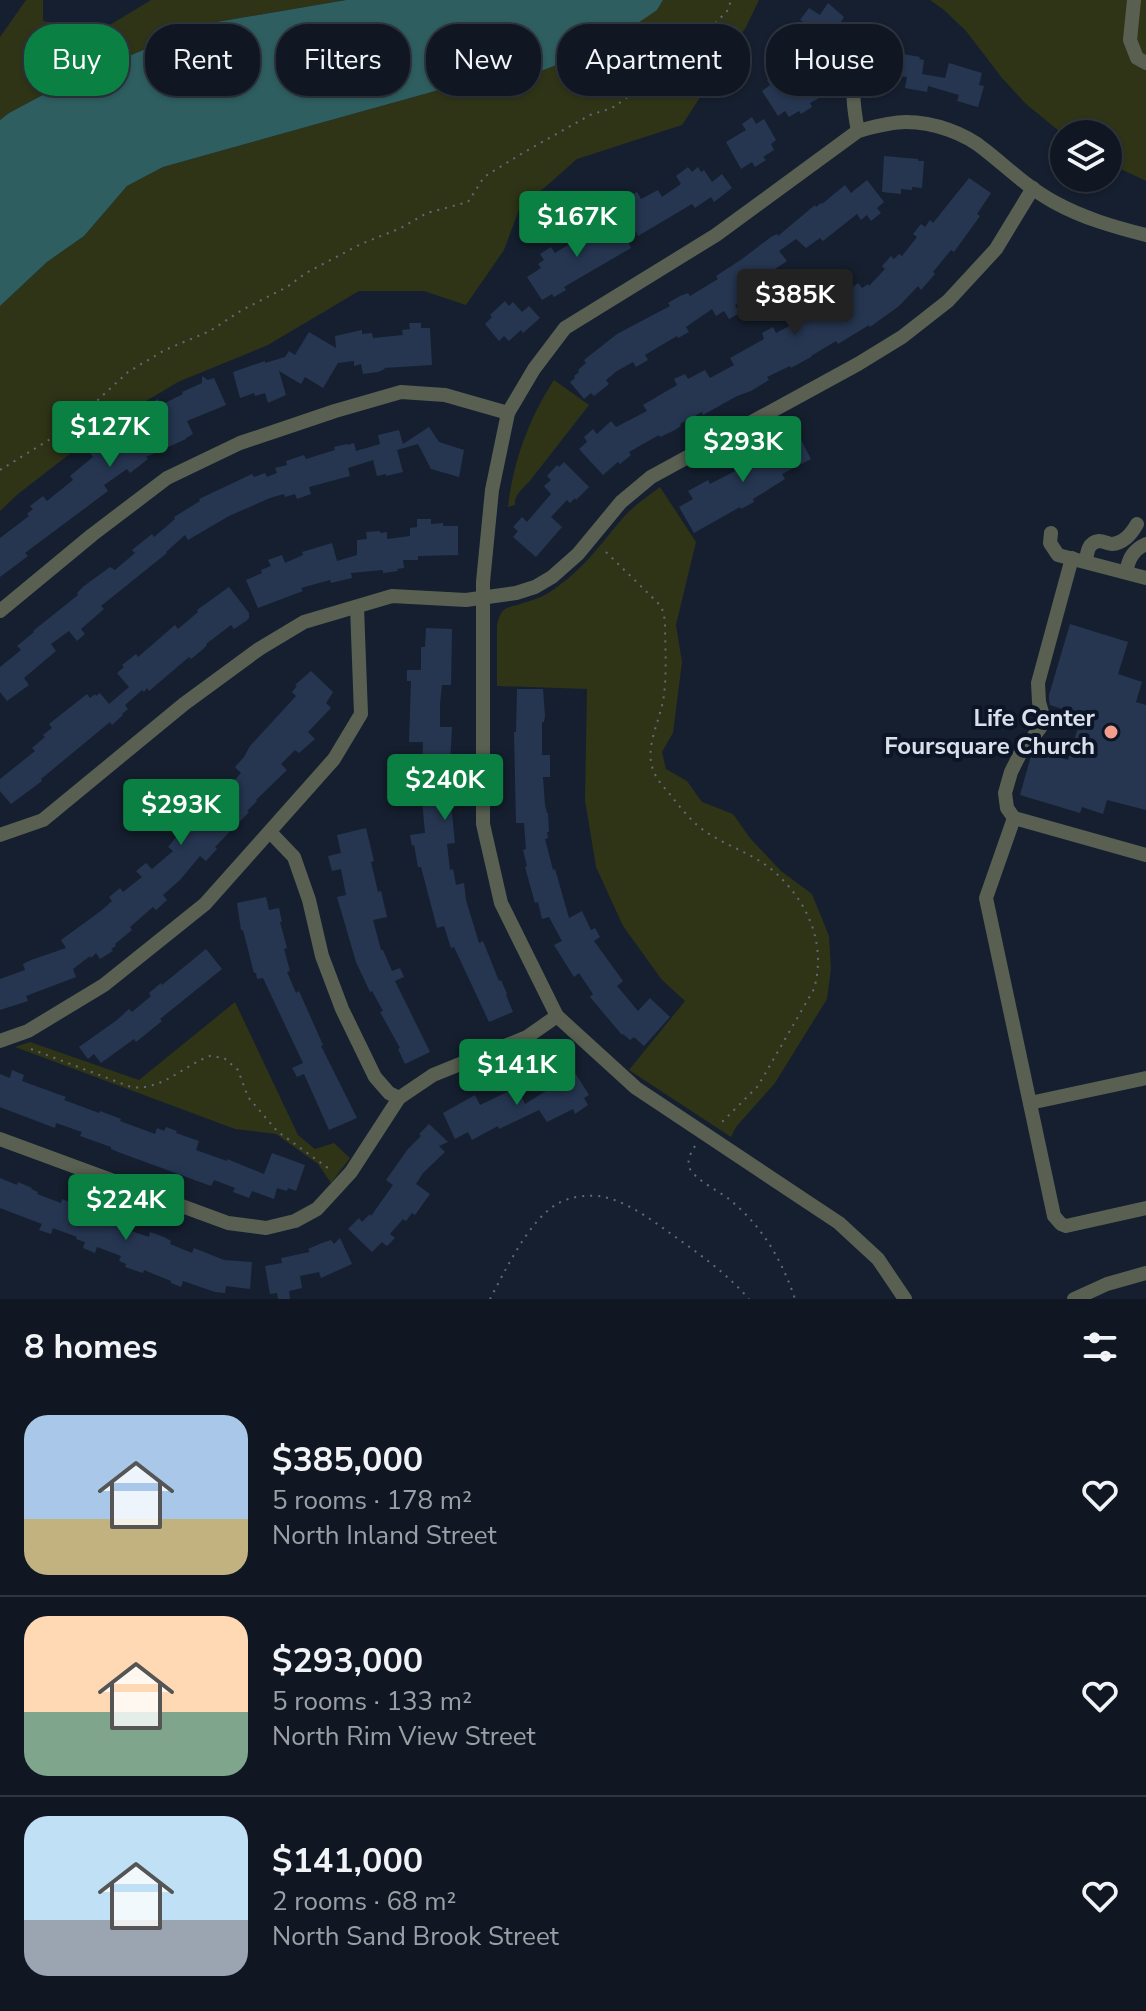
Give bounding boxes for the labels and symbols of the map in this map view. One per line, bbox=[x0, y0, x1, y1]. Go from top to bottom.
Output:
pin: $167K bbox=[521, 191, 633, 259]
pin: $385K bbox=[739, 269, 851, 337]
pin: $127K bbox=[54, 401, 166, 469]
pin: $293K bbox=[687, 416, 799, 484]
place label: Life Center Foursquare Church bbox=[884, 702, 1096, 762]
marker: Life Center Foursquare Church bbox=[1102, 723, 1120, 741]
pin: $240K bbox=[389, 754, 501, 822]
pin: $293K bbox=[125, 779, 237, 847]
pin: $141K bbox=[461, 1039, 573, 1107]
pin: $224K bbox=[70, 1174, 182, 1242]

